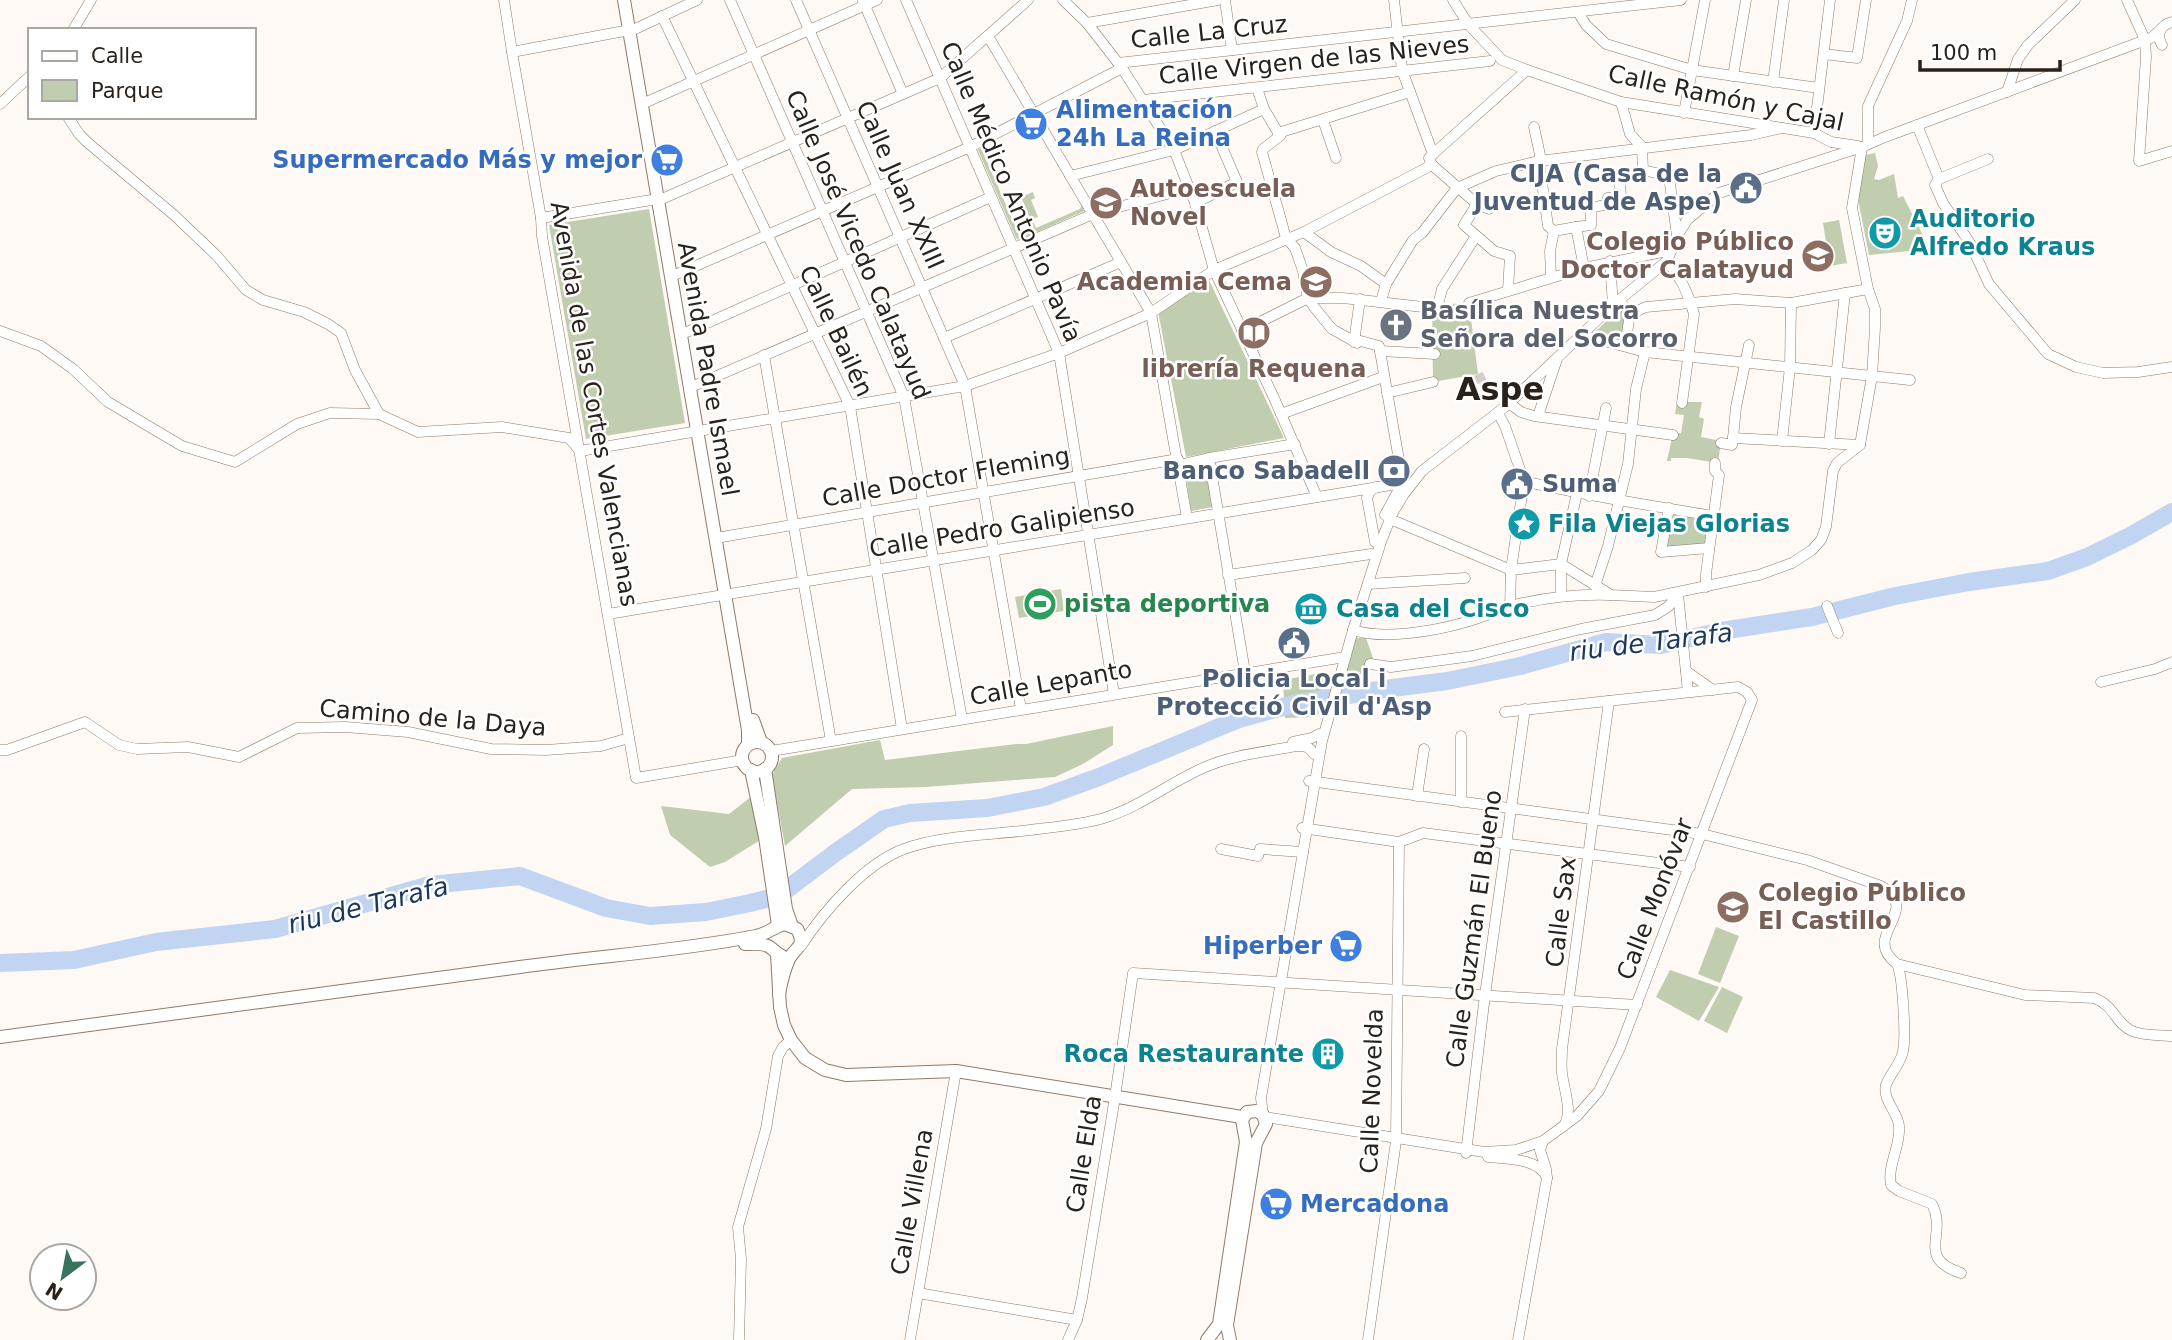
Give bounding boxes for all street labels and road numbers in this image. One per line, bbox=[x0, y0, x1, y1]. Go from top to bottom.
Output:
street label: Calle La Cruz bbox=[1129, 10, 1289, 54]
street label: Calle Virgen de las Nieves bbox=[1157, 30, 1471, 90]
street label: Calle Médico Antonio Pavía bbox=[935, 38, 1087, 346]
street label: Calle Ramón y Cajal bbox=[1606, 59, 1846, 137]
street label: Calle José Vicedo Calatayud bbox=[780, 86, 936, 404]
street label: Calle Juan XXIII bbox=[850, 97, 950, 273]
street label: Avenida de las Cortes Valencianas bbox=[545, 199, 643, 609]
street label: Avenida Padre Ismael bbox=[672, 240, 744, 498]
street label: Calle Bailén bbox=[793, 261, 879, 401]
street label: Calle Doctor Fleming bbox=[820, 441, 1072, 513]
street label: Calle Pedro Galipienso bbox=[867, 493, 1137, 563]
street label: Calle Lepanto bbox=[968, 655, 1134, 711]
street label: Camino de la Daya bbox=[318, 694, 548, 742]
street label: Calle Guzmán El Bueno bbox=[1441, 788, 1507, 1070]
street label: Calle Monóvar bbox=[1611, 814, 1699, 984]
street label: Calle Sax bbox=[1540, 855, 1582, 969]
street label: Calle Novelda bbox=[1355, 1008, 1389, 1174]
street label: Calle Elda bbox=[1061, 1093, 1107, 1215]
street label: Calle Villena bbox=[885, 1127, 939, 1277]

